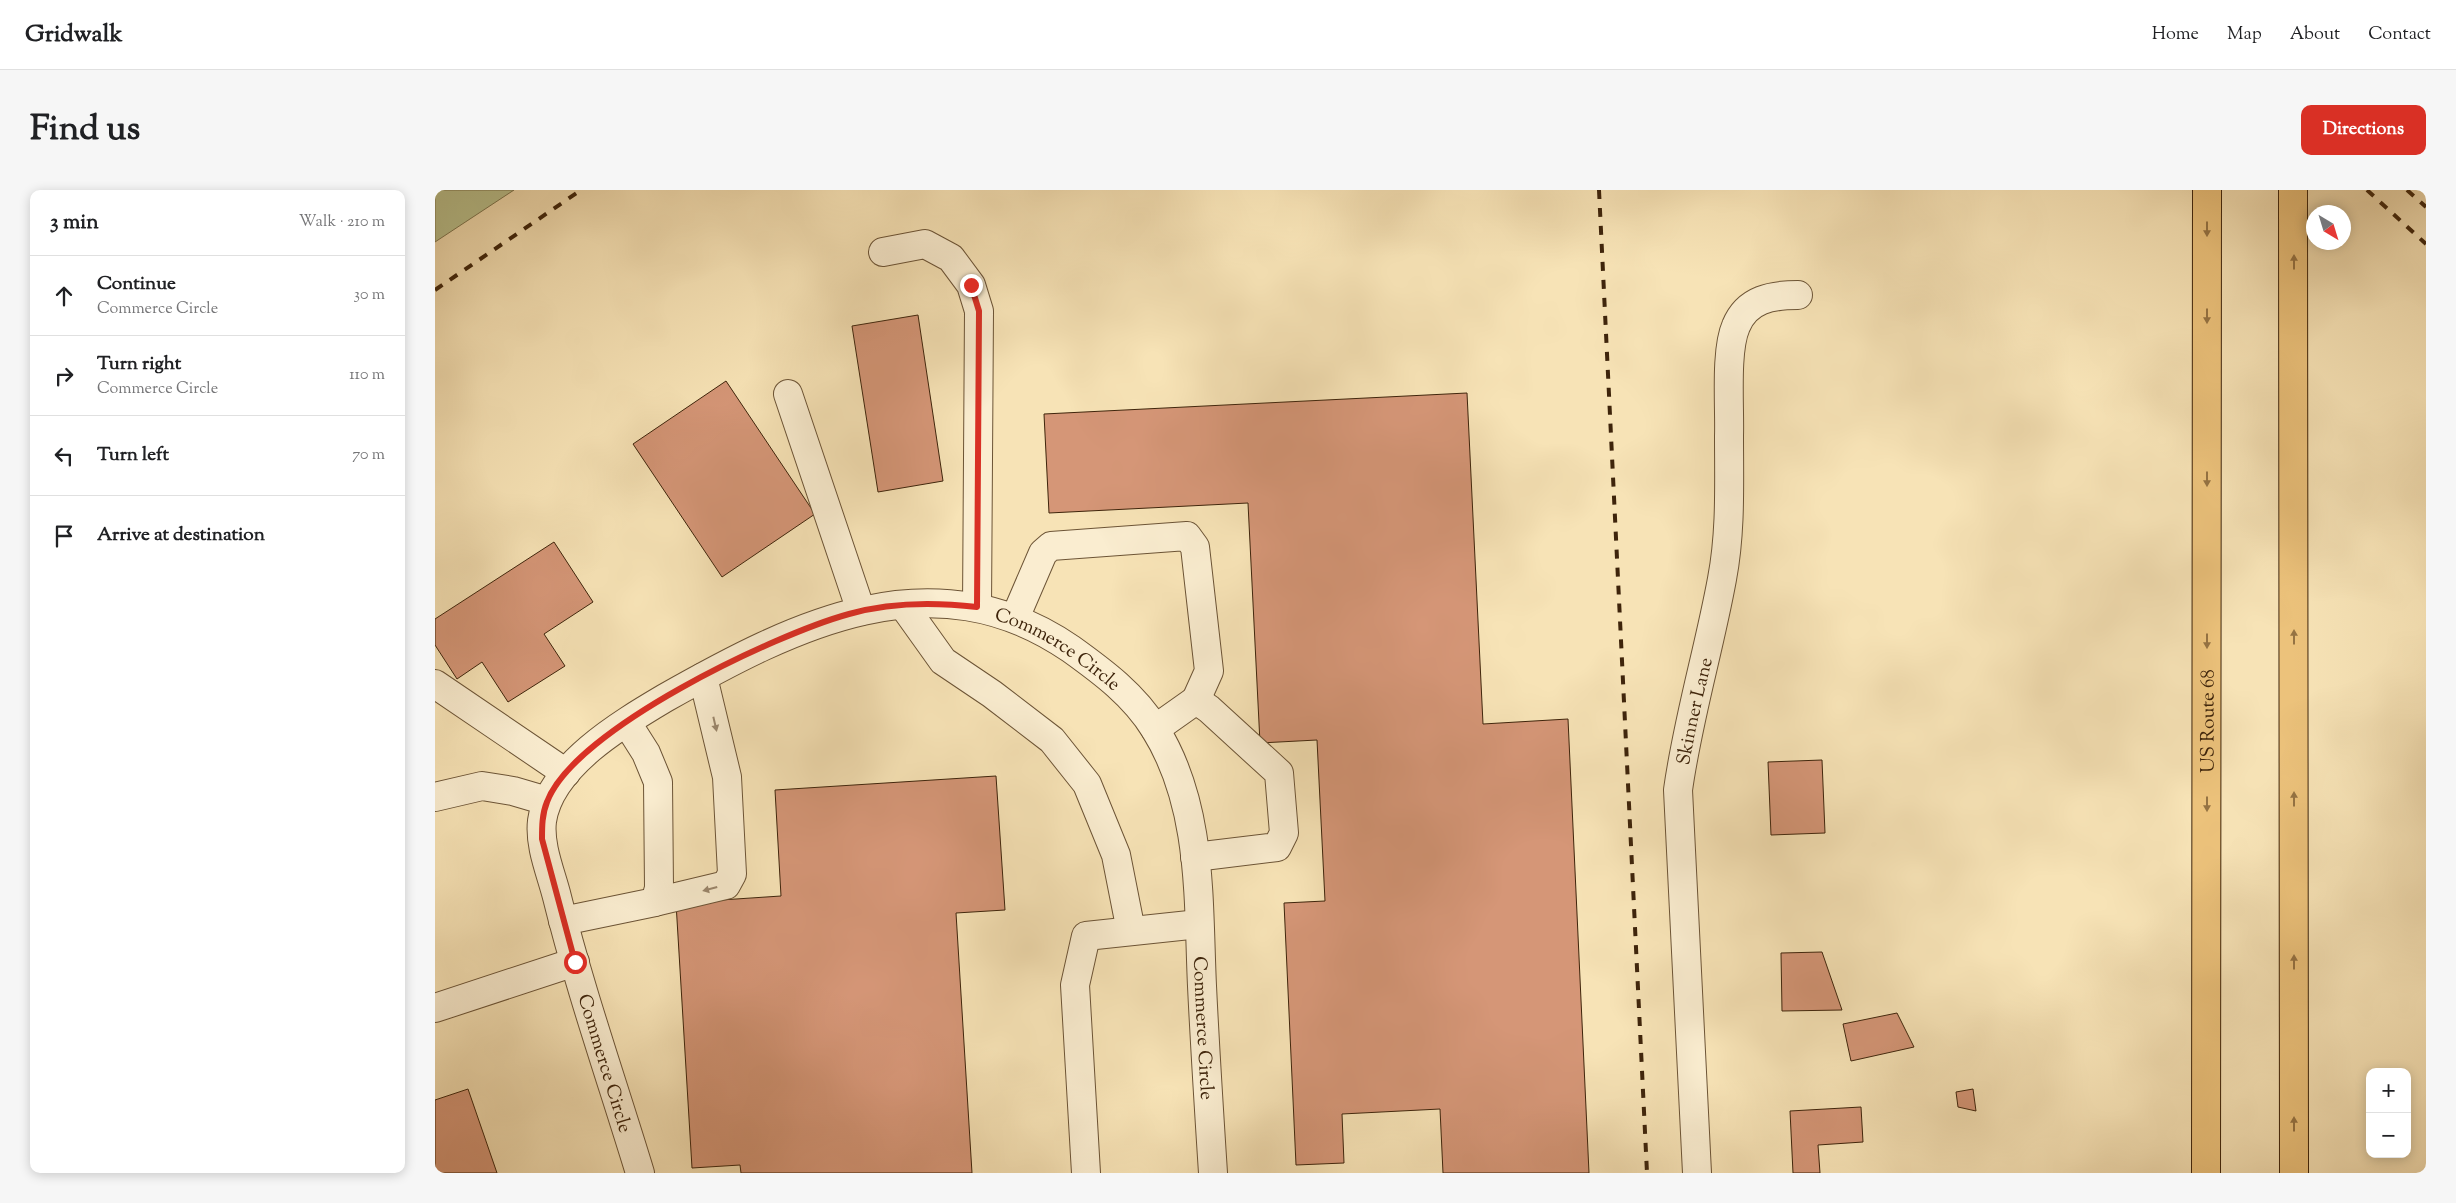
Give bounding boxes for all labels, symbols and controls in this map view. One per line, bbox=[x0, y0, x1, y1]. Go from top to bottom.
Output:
text: Gridwalk bbox=[25, 18, 123, 52]
text: Home bbox=[2152, 22, 2199, 48]
text: Map bbox=[2227, 22, 2262, 48]
text: About bbox=[2290, 22, 2340, 48]
text: Contact bbox=[2368, 22, 2431, 48]
text: Find us bbox=[30, 105, 140, 156]
button: Directions bbox=[2301, 105, 2426, 155]
north arrow bbox=[2306, 205, 2351, 250]
text: 3 min bbox=[50, 208, 99, 238]
text: Walk · 210 m bbox=[299, 211, 385, 234]
one-way arrow bbox=[2203, 221, 2211, 237]
one-way arrow bbox=[2290, 254, 2298, 270]
text: Continue bbox=[97, 271, 176, 298]
route end bbox=[960, 274, 983, 297]
icon: ahead bbox=[50, 282, 78, 310]
text: 30 m bbox=[354, 284, 385, 307]
text: Commerce Circle bbox=[97, 298, 218, 321]
one-way arrow bbox=[2203, 309, 2211, 325]
text: Turn right bbox=[97, 351, 181, 378]
icon: right bbox=[50, 362, 78, 390]
text: 110 m bbox=[349, 364, 385, 387]
text: Commerce Circle bbox=[97, 378, 218, 401]
icon: left bbox=[50, 442, 78, 470]
text: Turn left bbox=[97, 442, 169, 469]
text: 70 m bbox=[352, 444, 385, 467]
one-way arrow bbox=[2203, 471, 2211, 487]
icon: arrive bbox=[50, 522, 78, 550]
text: Arrive at destination bbox=[97, 522, 265, 549]
street label: Commerce Circle bbox=[991, 602, 1126, 698]
one-way arrow bbox=[2290, 629, 2298, 645]
one-way arrow bbox=[2203, 634, 2211, 650]
street label: Skinner Lane bbox=[1671, 655, 1721, 767]
street label: US Route 68 bbox=[2195, 669, 2223, 773]
one-way arrow bbox=[711, 717, 719, 732]
one-way arrow bbox=[2290, 791, 2298, 807]
one-way arrow bbox=[2203, 796, 2211, 812]
one-way arrow bbox=[703, 886, 718, 894]
route start bbox=[564, 951, 587, 974]
one-way arrow bbox=[2290, 954, 2298, 970]
street label: Commerce Circle bbox=[1185, 956, 1219, 1101]
street label: Commerce Circle bbox=[570, 991, 638, 1137]
map controls bbox=[2366, 1068, 2411, 1158]
button: + bbox=[2366, 1068, 2411, 1113]
button: − bbox=[2366, 1113, 2411, 1158]
one-way arrow bbox=[2290, 1116, 2298, 1132]

